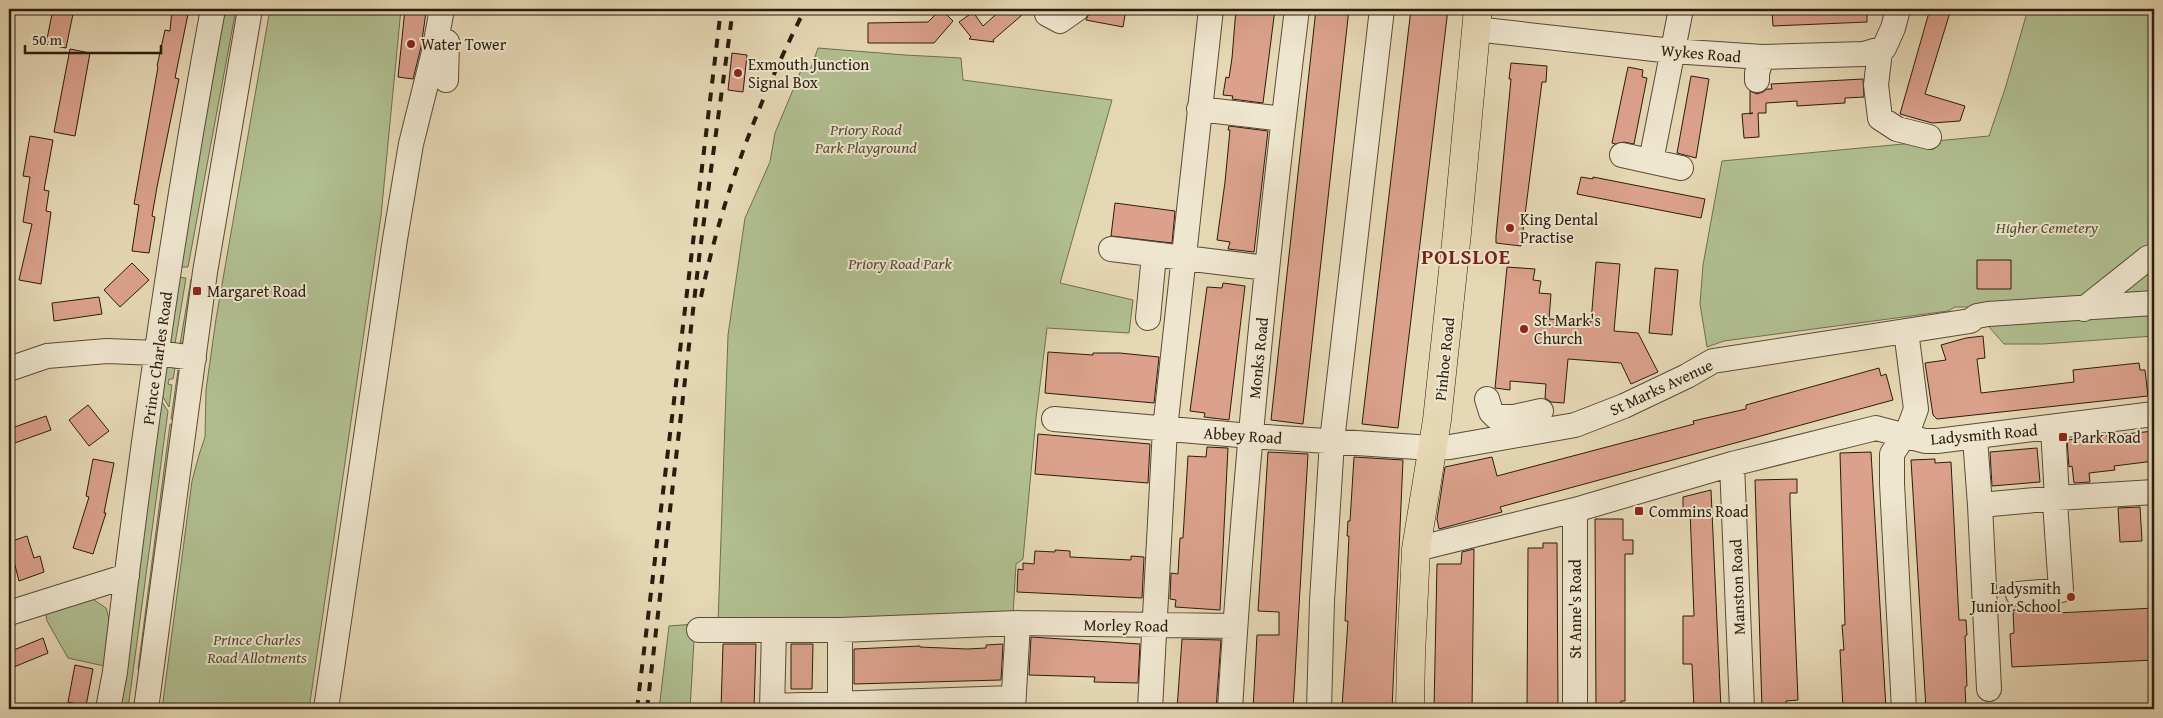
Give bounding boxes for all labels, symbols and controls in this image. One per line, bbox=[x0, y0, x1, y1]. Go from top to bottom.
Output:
scale bar bbox=[25, 22, 161, 54]
text: 50 m bbox=[32, 29, 63, 50]
place label: Water Tower bbox=[421, 32, 507, 56]
marker: Water Tower bbox=[405, 38, 417, 50]
street label: Wykes Road bbox=[1660, 38, 1742, 68]
place label: Exmouth Junction Signal Box bbox=[748, 52, 869, 94]
marker: Exmouth Junction Signal Box bbox=[732, 67, 744, 79]
park label: Priory Road Park Playground bbox=[814, 117, 917, 159]
place label: King Dental Practise bbox=[1520, 207, 1599, 249]
park label: Higher Cemetery bbox=[1995, 215, 2099, 239]
marker: King Dental Practise bbox=[1504, 222, 1516, 234]
district label: POLSLOE bbox=[1421, 241, 1511, 272]
park label: Priory Road Park bbox=[847, 251, 952, 275]
place label: Margaret Road bbox=[207, 279, 307, 303]
marker: Margaret Road bbox=[191, 285, 203, 297]
street label: Prince Charles Road bbox=[136, 290, 178, 426]
place label: St. Mark's Church bbox=[1534, 308, 1601, 350]
street label: Monks Road bbox=[1242, 316, 1274, 400]
street label: Pinhoe Road bbox=[1428, 316, 1460, 402]
marker: St. Mark's Church bbox=[1518, 323, 1530, 335]
street label: St Marks Avenue bbox=[1605, 353, 1717, 421]
street label: Ladysmith Road bbox=[1929, 417, 2039, 451]
street label: Abbey Road bbox=[1203, 420, 1284, 450]
place label: Park Road bbox=[2073, 425, 2141, 449]
marker: Park Road bbox=[2057, 431, 2069, 443]
place label: Commins Road bbox=[1649, 499, 1749, 523]
marker: Commins Road bbox=[1633, 505, 1645, 517]
street label: Manston Road bbox=[1723, 538, 1751, 635]
street label: St Anne's Road bbox=[1563, 559, 1587, 659]
place label: Ladysmith Junior School bbox=[1969, 576, 2062, 618]
marker: Ladysmith Junior School bbox=[2065, 591, 2077, 603]
street label: Morley Road bbox=[1083, 612, 1169, 638]
park label: Prince Charles Road Allotments bbox=[206, 627, 307, 669]

